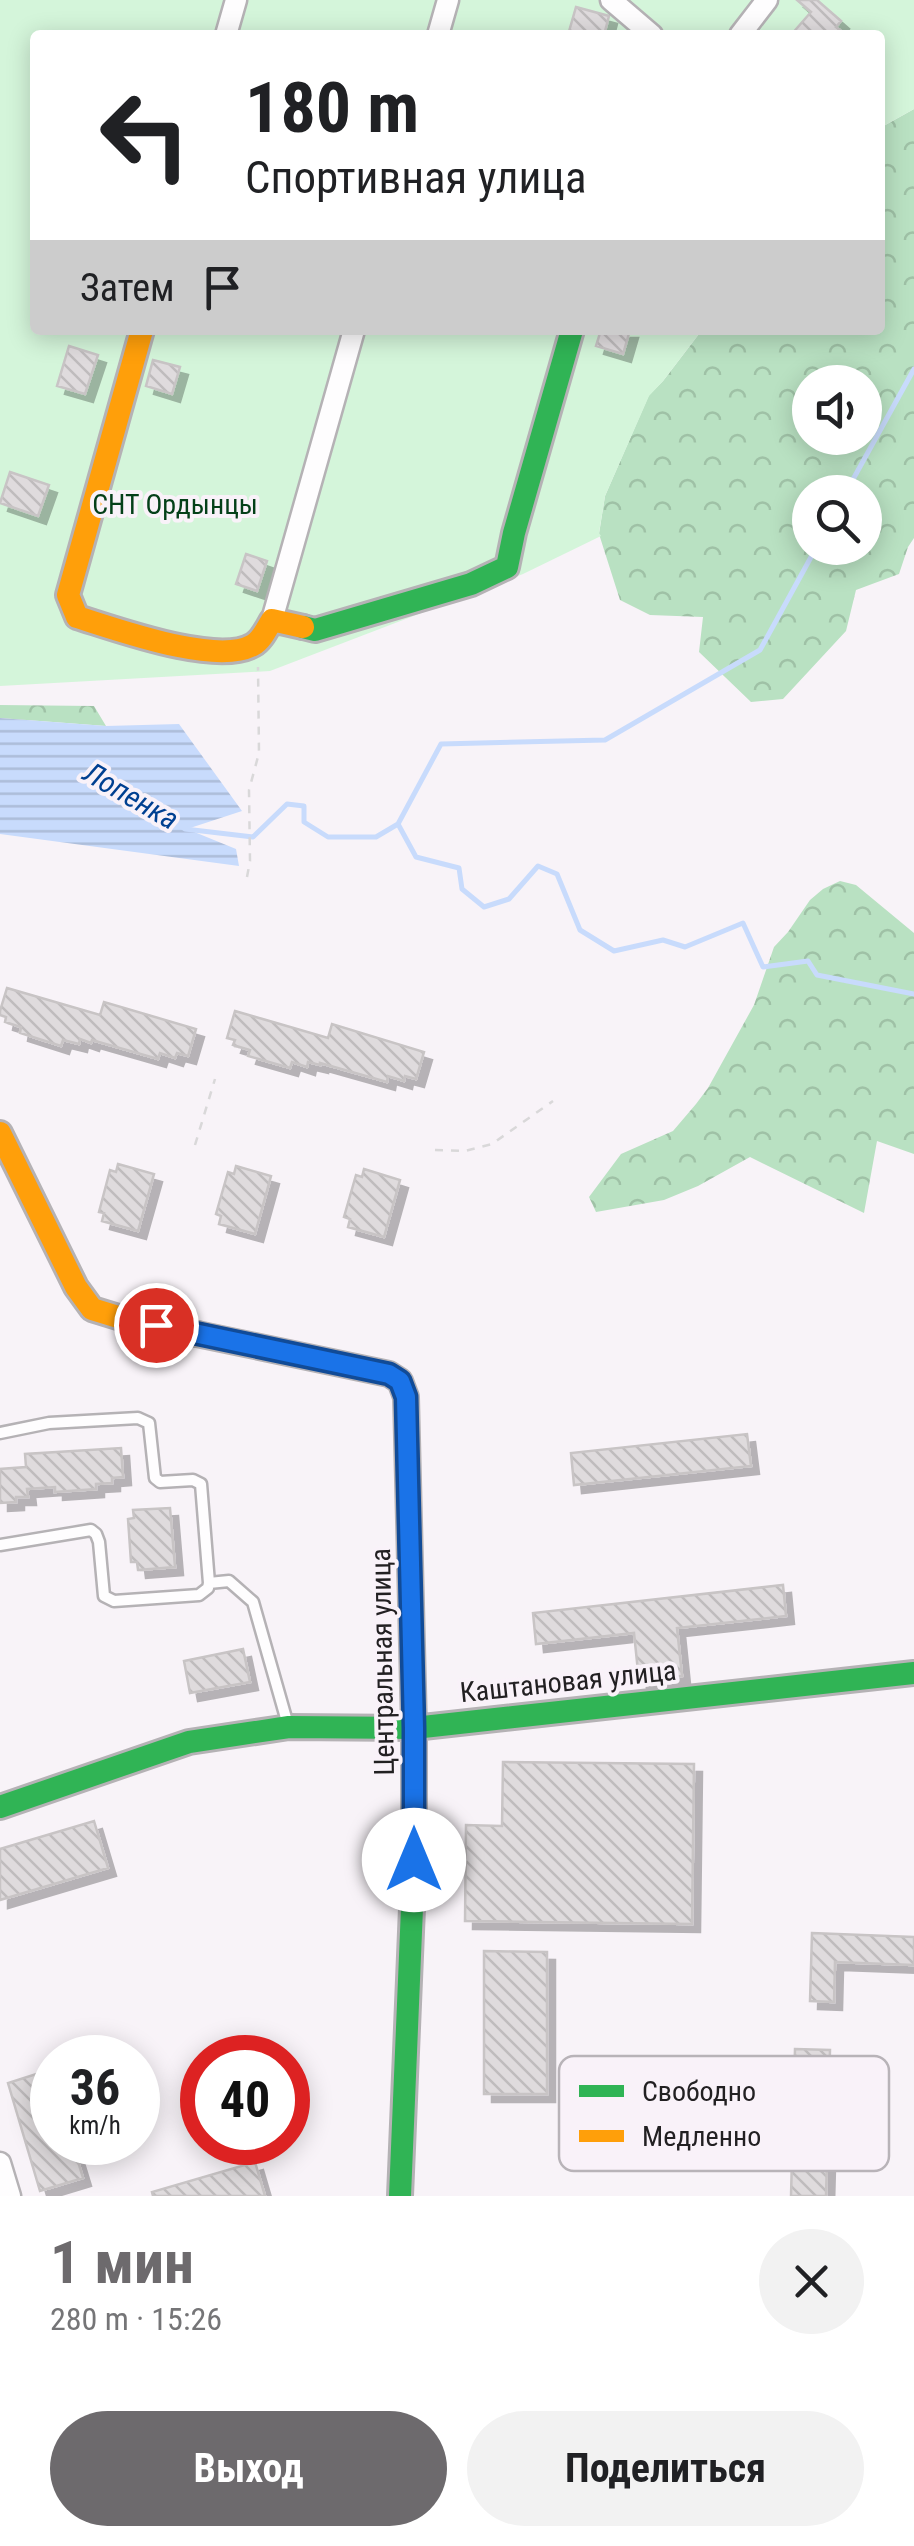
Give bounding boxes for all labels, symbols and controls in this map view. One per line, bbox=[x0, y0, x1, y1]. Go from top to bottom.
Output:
text: 180 m bbox=[245, 67, 419, 149]
icon: left bbox=[80, 70, 210, 200]
text: Спортивная улица bbox=[245, 151, 587, 204]
icon: arrive bbox=[195, 260, 250, 315]
text: Затем bbox=[80, 266, 175, 310]
map controls bbox=[792, 365, 882, 565]
button: sound bbox=[792, 365, 882, 455]
button: search bbox=[792, 475, 882, 565]
park label: СНТ Ордынцы bbox=[92, 488, 258, 521]
water label: Лопенка bbox=[77, 754, 185, 837]
pin bbox=[114, 1283, 199, 1368]
icon: arrive bbox=[129, 1298, 184, 1353]
street label: Центральная улица bbox=[364, 1548, 401, 1776]
street label: Каштановая улица bbox=[458, 1654, 678, 1709]
position arrow bbox=[362, 1808, 466, 1912]
speed limit sign: 40 bbox=[180, 2035, 310, 2165]
legend bbox=[559, 2056, 889, 2171]
text: 36 bbox=[70, 2059, 120, 2117]
text: Свободно bbox=[642, 2075, 756, 2108]
text: km/h bbox=[69, 2111, 121, 2140]
text: Медленно bbox=[642, 2120, 761, 2153]
text: 1 мин bbox=[50, 2227, 194, 2298]
button: close bbox=[759, 2229, 864, 2334]
text: 280 m · 15:26 bbox=[50, 2300, 222, 2338]
button: Выход bbox=[50, 2411, 447, 2526]
button: Поделиться bbox=[467, 2411, 864, 2526]

